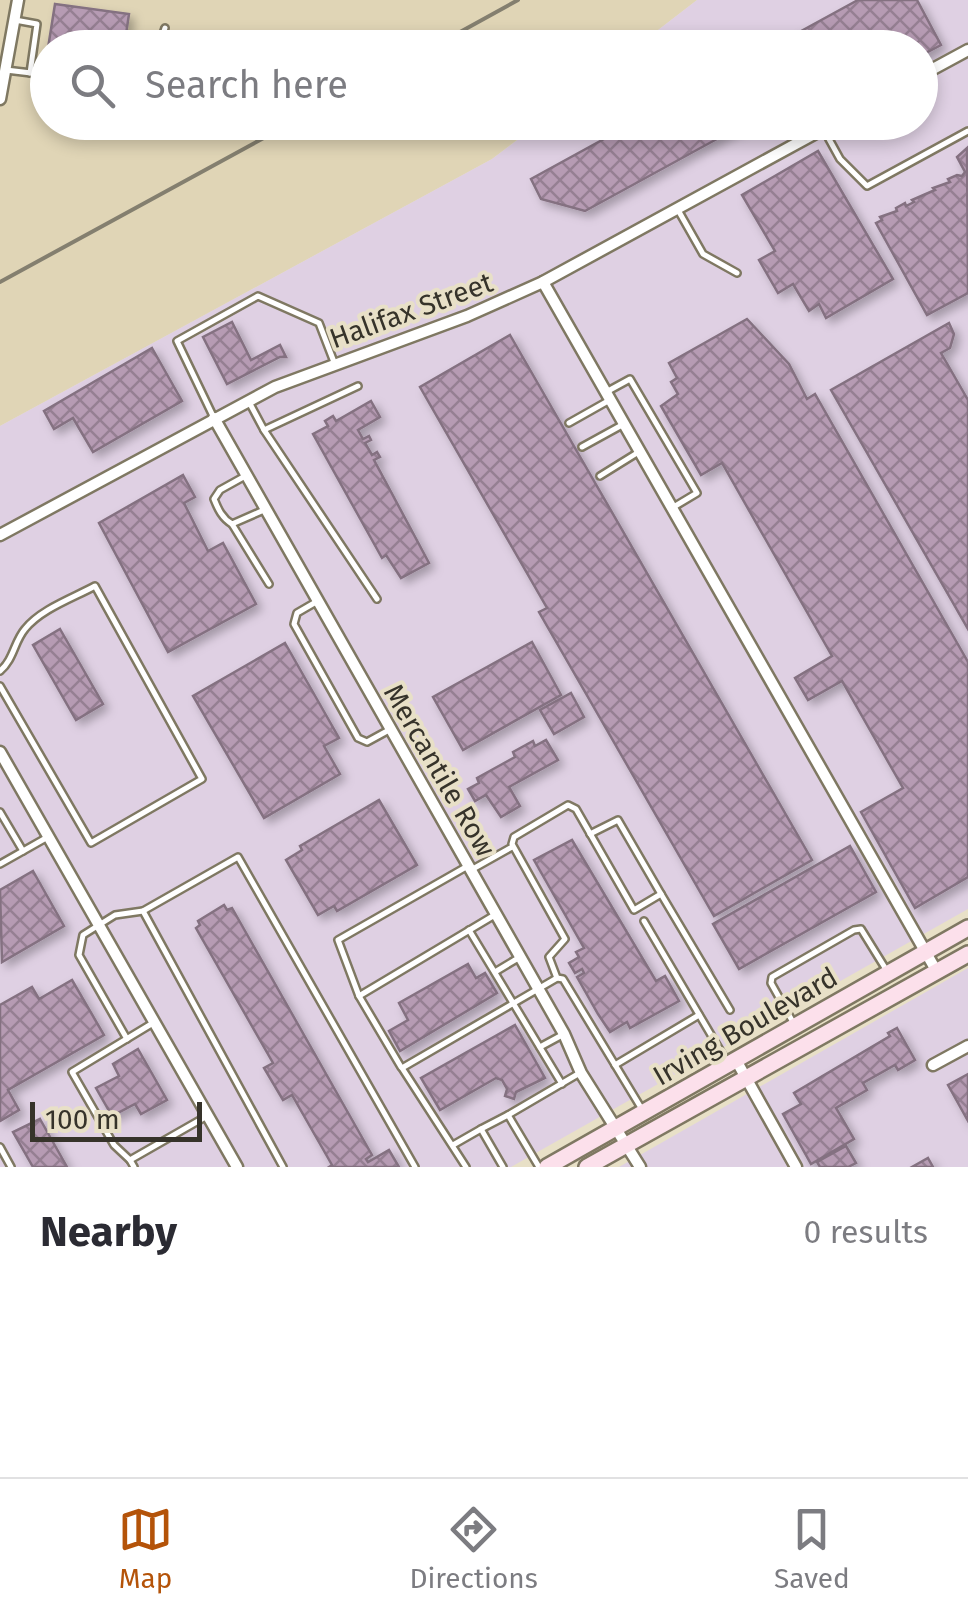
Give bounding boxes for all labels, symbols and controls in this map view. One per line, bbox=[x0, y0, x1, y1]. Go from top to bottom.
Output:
search box bbox=[30, 30, 938, 140]
icon: search bbox=[65, 58, 120, 113]
text: Search here bbox=[145, 62, 348, 108]
street label: Halifax Street bbox=[325, 265, 498, 355]
street label: Mercantile Row bbox=[377, 678, 502, 862]
street label: Irving Boulevard bbox=[647, 960, 843, 1093]
scale bar bbox=[30, 1097, 202, 1142]
text: 100 m bbox=[45, 1103, 120, 1136]
text: Nearby bbox=[40, 1207, 177, 1257]
text: 0 results bbox=[803, 1213, 928, 1251]
tab: Map bbox=[118, 1502, 173, 1595]
tab: Directions bbox=[409, 1502, 538, 1595]
tab: Saved bbox=[774, 1502, 850, 1595]

